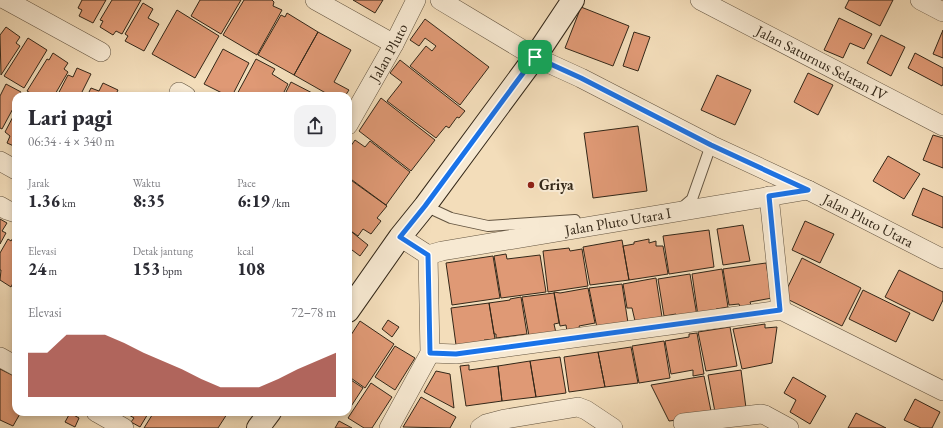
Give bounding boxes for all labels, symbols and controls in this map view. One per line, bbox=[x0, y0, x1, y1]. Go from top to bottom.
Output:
street label: Jalan Pluto bbox=[364, 20, 412, 87]
street label: Jalan Saturnus Selatan IV bbox=[751, 20, 892, 105]
pin bbox=[518, 40, 552, 74]
icon: arrive bbox=[524, 46, 546, 68]
text: Lari pagi bbox=[28, 103, 113, 132]
button: share bbox=[294, 105, 336, 147]
text: 06:34 · 4 × 340 m bbox=[28, 133, 115, 150]
place label: Griya bbox=[539, 175, 574, 194]
text: Jarak bbox=[28, 176, 49, 190]
text: Waktu bbox=[133, 176, 160, 190]
text: Pace bbox=[237, 176, 256, 190]
marker: Griya bbox=[526, 180, 536, 190]
street label: Jalan Pluto Utara bbox=[818, 188, 917, 251]
text: 1.36 bbox=[28, 190, 60, 212]
text: 8:35 bbox=[133, 190, 165, 212]
text: 6:19 bbox=[237, 190, 270, 212]
text: km bbox=[60, 196, 76, 210]
text: /km bbox=[270, 196, 290, 210]
street label: Jalan Pluto Utara I bbox=[561, 203, 673, 240]
text: Elevasi bbox=[28, 244, 56, 258]
text: Detak jantung bbox=[133, 244, 193, 258]
text: kcal bbox=[237, 244, 254, 258]
text: 24 bbox=[28, 258, 46, 280]
text: 153 bbox=[133, 258, 160, 280]
text: 108 bbox=[237, 258, 265, 280]
text: m bbox=[46, 264, 57, 278]
text: bpm bbox=[160, 264, 182, 278]
text: Elevasi bbox=[28, 304, 62, 321]
text: 72–78 m bbox=[291, 304, 336, 321]

